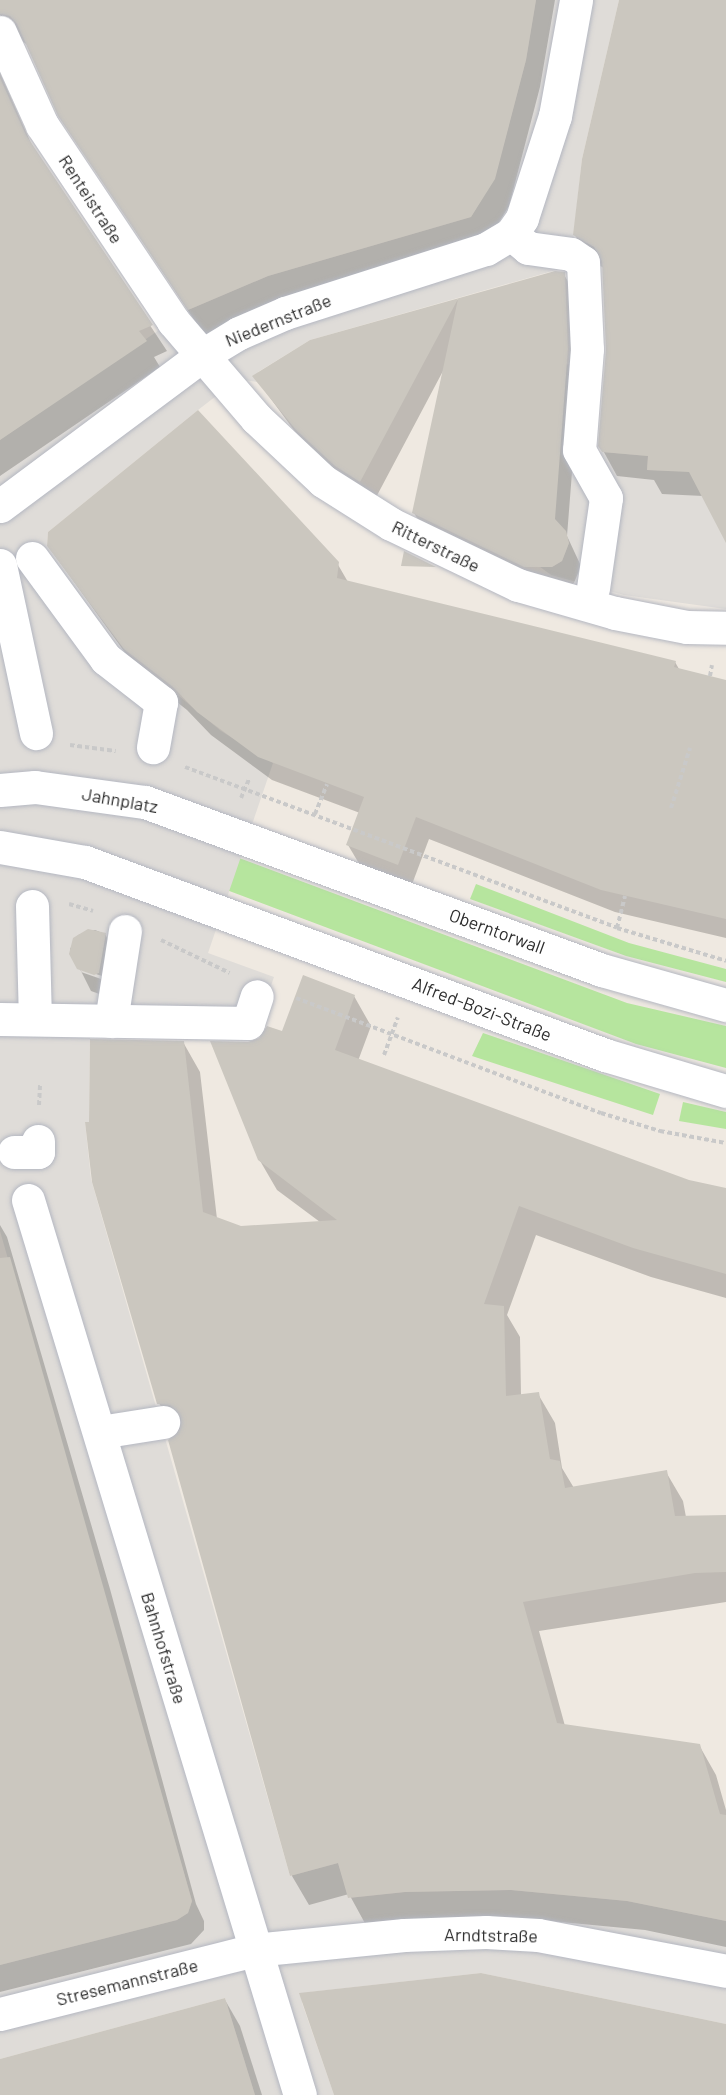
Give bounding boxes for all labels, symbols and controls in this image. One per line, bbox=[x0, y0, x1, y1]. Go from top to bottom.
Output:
street label: Renteistraße bbox=[54, 151, 128, 247]
street label: Niedernstraße bbox=[222, 289, 334, 351]
street label: Ritterstraße bbox=[389, 515, 483, 577]
street label: Jahnplatz bbox=[80, 783, 160, 817]
street label: Oberntorwall bbox=[446, 904, 548, 958]
street label: Alfred-Bozi-Straße bbox=[409, 972, 555, 1046]
street label: Bahnhofstraße bbox=[137, 1590, 191, 1706]
street label: Arndtstraße bbox=[444, 1923, 538, 1947]
street label: Stresemannstraße bbox=[54, 1954, 200, 2010]

